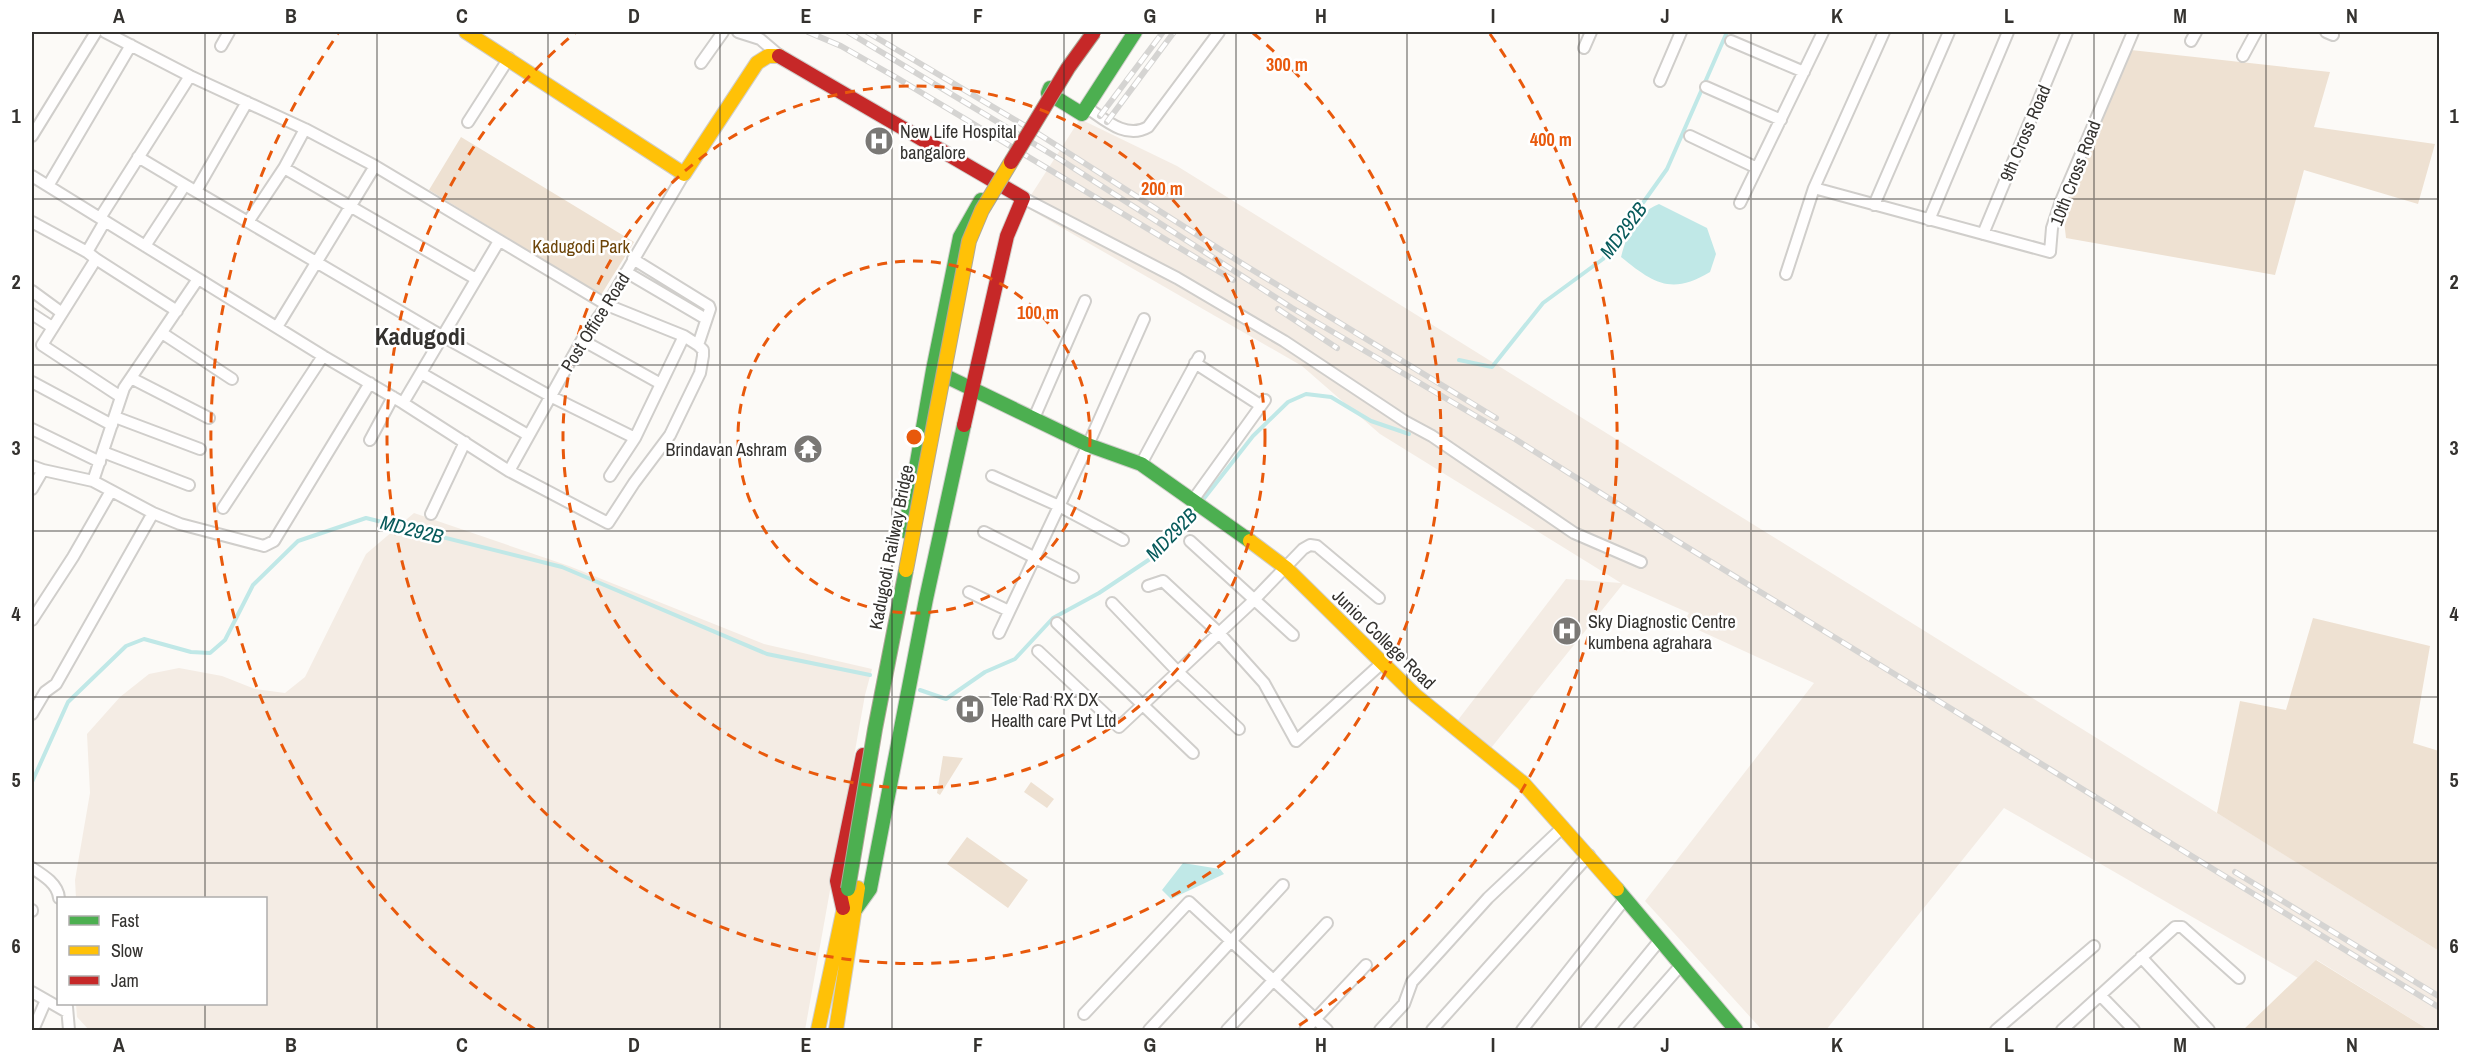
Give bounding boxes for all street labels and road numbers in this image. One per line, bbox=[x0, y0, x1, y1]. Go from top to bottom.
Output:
street label: 9th Cross Road bbox=[1993, 81, 2057, 185]
street label: 10th Cross Road bbox=[2043, 117, 2107, 229]
street label: Post Office Road bbox=[555, 268, 635, 376]
street label: Kadugodi Railway Bridge bbox=[863, 462, 919, 632]
street label: Junior College Road bbox=[1327, 583, 1441, 695]

